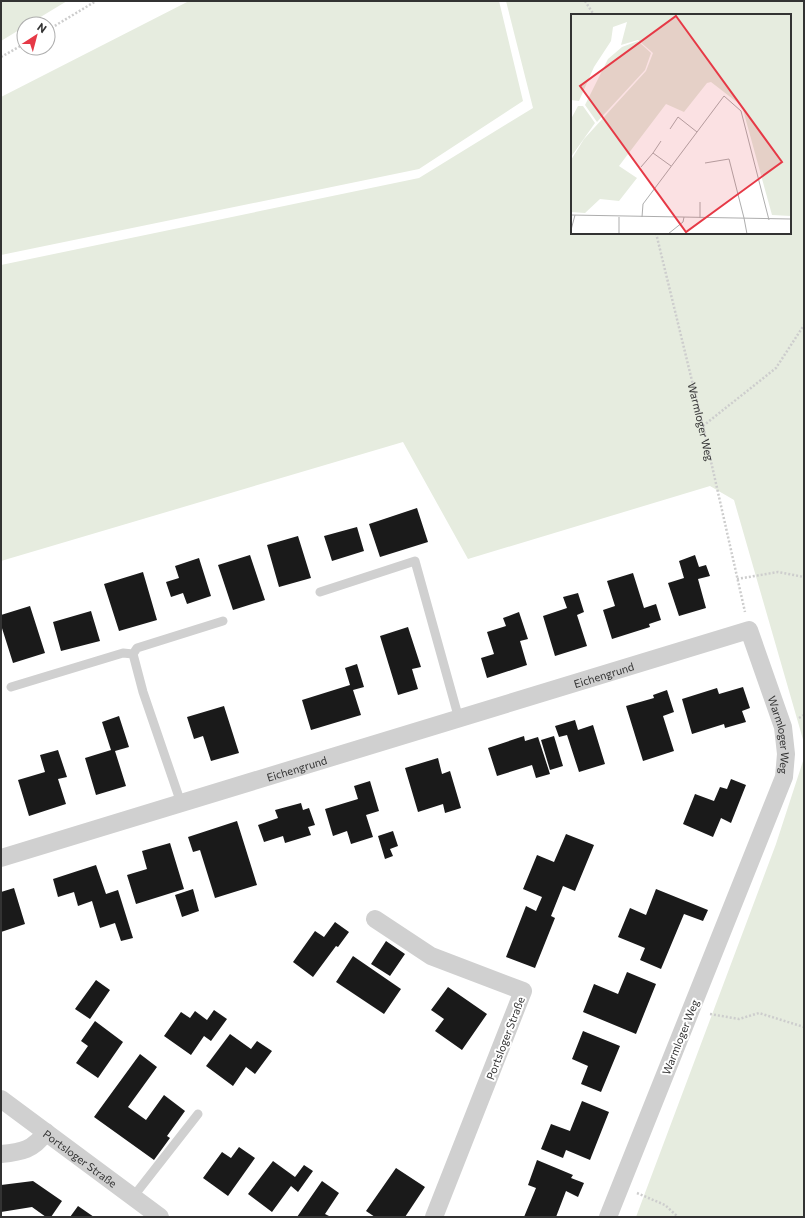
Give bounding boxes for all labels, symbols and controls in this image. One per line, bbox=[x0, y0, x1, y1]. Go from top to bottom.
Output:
inset map bbox=[571, 14, 791, 234]
north arrow bbox=[16, 16, 56, 56]
text: N bbox=[35, 20, 49, 35]
street label: Warmloger Weg bbox=[686, 381, 717, 462]
street label: Eichengrund bbox=[572, 659, 635, 690]
street label: Warmloger Weg bbox=[766, 694, 793, 775]
street label: Eichengrund bbox=[265, 753, 328, 783]
street label: Portsloger Straße bbox=[483, 994, 527, 1081]
street label: Warmloger Weg bbox=[659, 997, 701, 1077]
street label: Portsloger Straße bbox=[41, 1126, 120, 1190]

